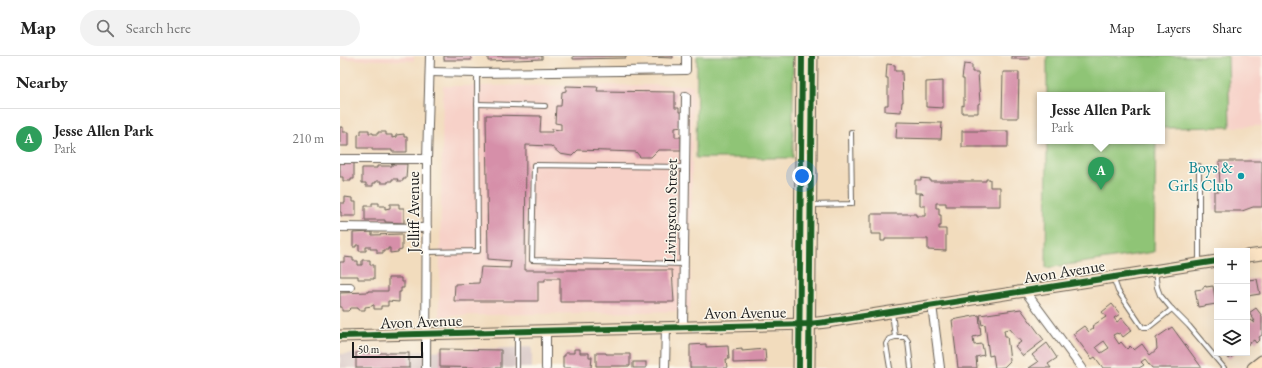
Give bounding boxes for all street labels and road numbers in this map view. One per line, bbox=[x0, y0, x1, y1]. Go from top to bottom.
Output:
street label: Livingston Street bbox=[659, 159, 682, 263]
street label: Jelliff Avenue bbox=[403, 171, 424, 255]
street label: Avon Avenue bbox=[1021, 255, 1106, 288]
street label: Avon Avenue bbox=[703, 301, 786, 324]
street label: Avon Avenue bbox=[379, 310, 462, 333]

